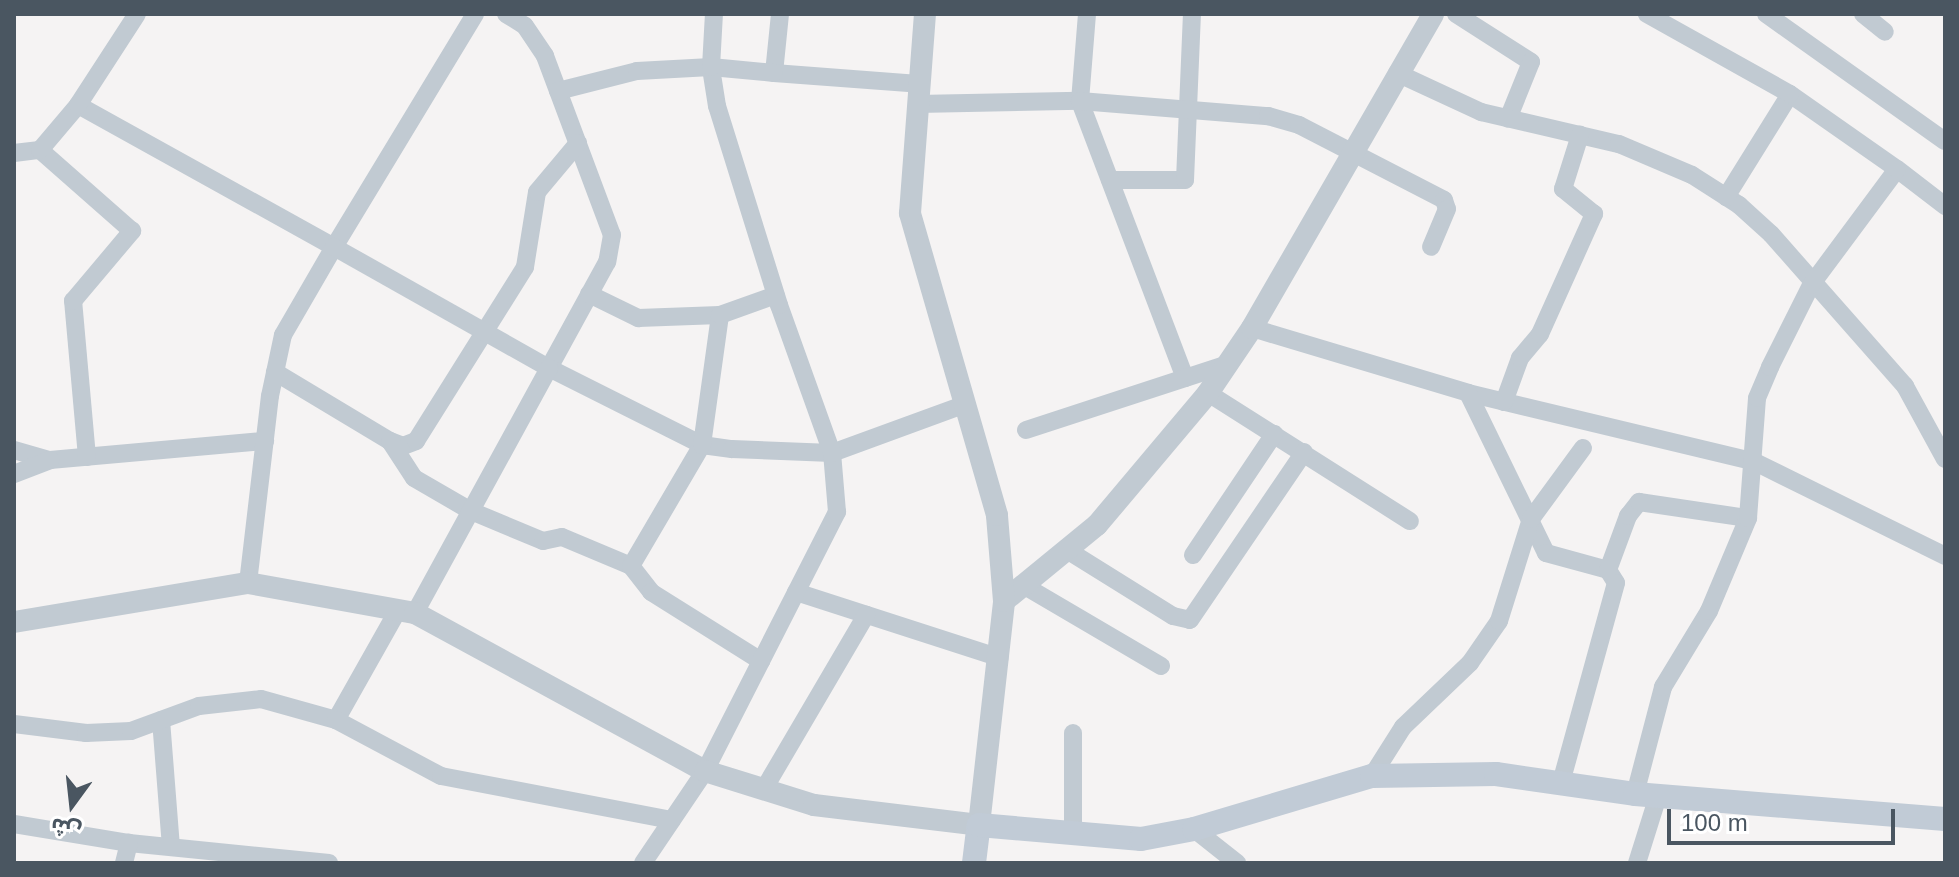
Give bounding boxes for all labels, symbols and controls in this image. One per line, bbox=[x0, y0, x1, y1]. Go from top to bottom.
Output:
north arrow bbox=[32, 765, 112, 845]
scale bar bbox=[1671, 793, 1899, 843]
text: 100 m bbox=[1681, 809, 1748, 836]
text: ش bbox=[48, 813, 83, 845]

